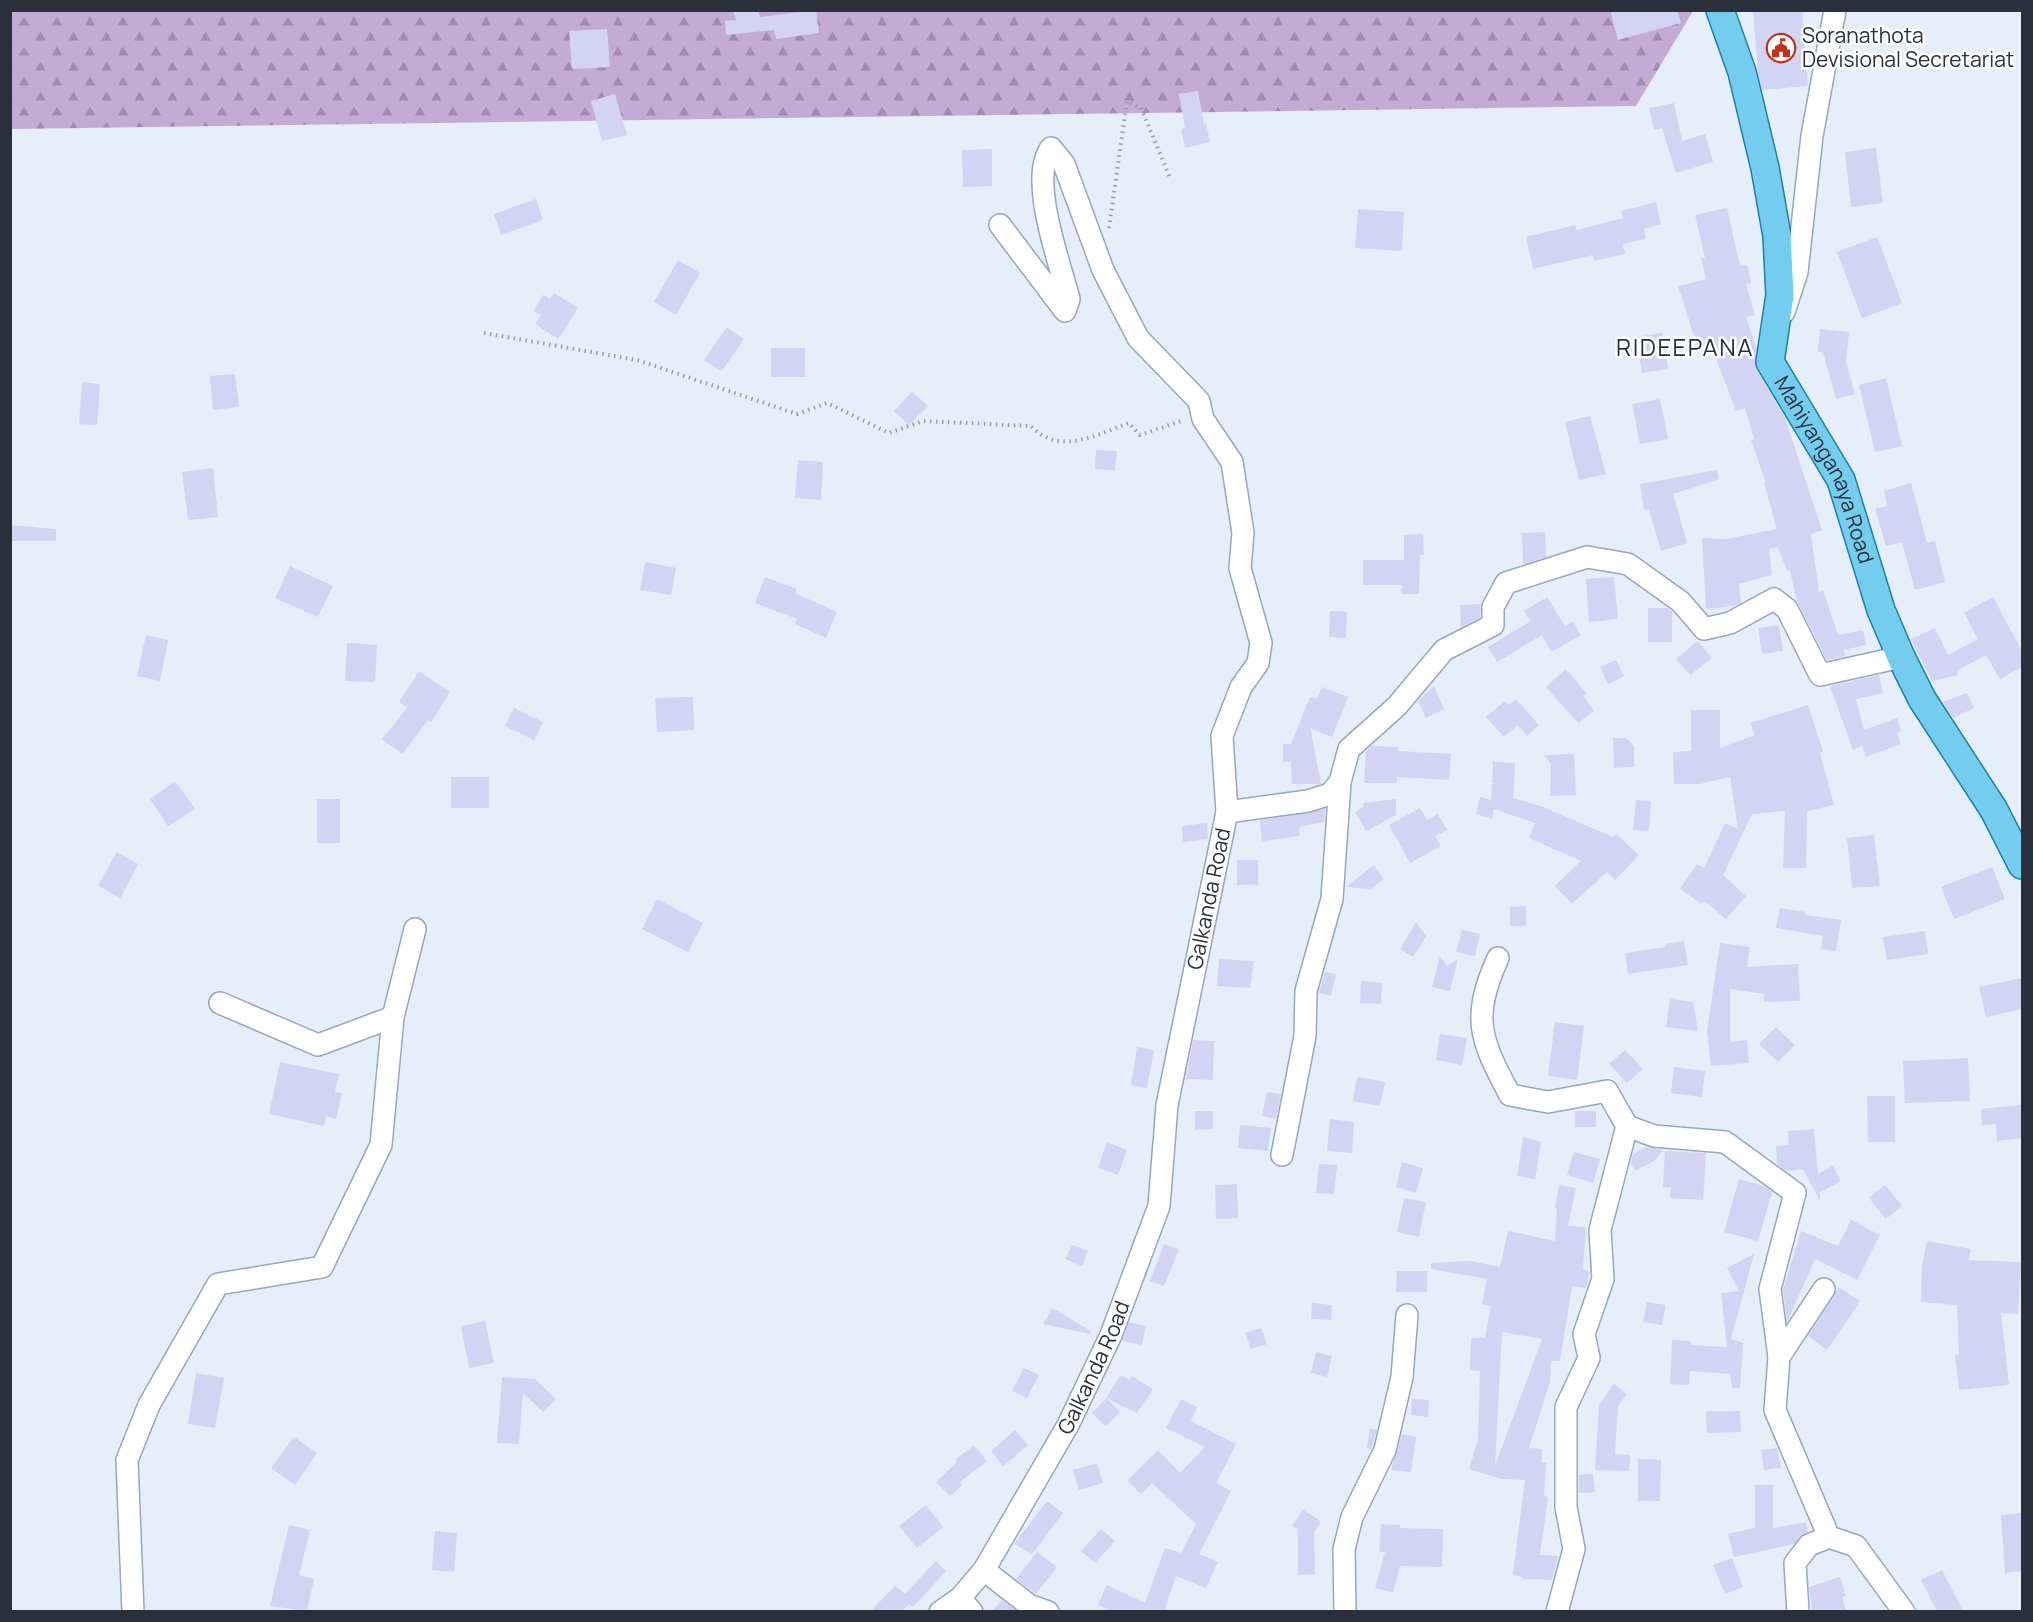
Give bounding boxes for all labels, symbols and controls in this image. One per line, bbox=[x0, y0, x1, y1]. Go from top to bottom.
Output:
place label: Soranathota Devisional Secretariat bbox=[1802, 21, 2014, 73]
public building icon: Soranathota Devisional Secretariat bbox=[1765, 32, 1797, 64]
district label: RIDEEPANA bbox=[1616, 330, 1754, 363]
street label: Mahiyanganaya Road bbox=[1769, 370, 1881, 567]
street label: Galkanda Road bbox=[1180, 825, 1236, 972]
street label: Galkanda Road bbox=[1051, 1297, 1136, 1439]

